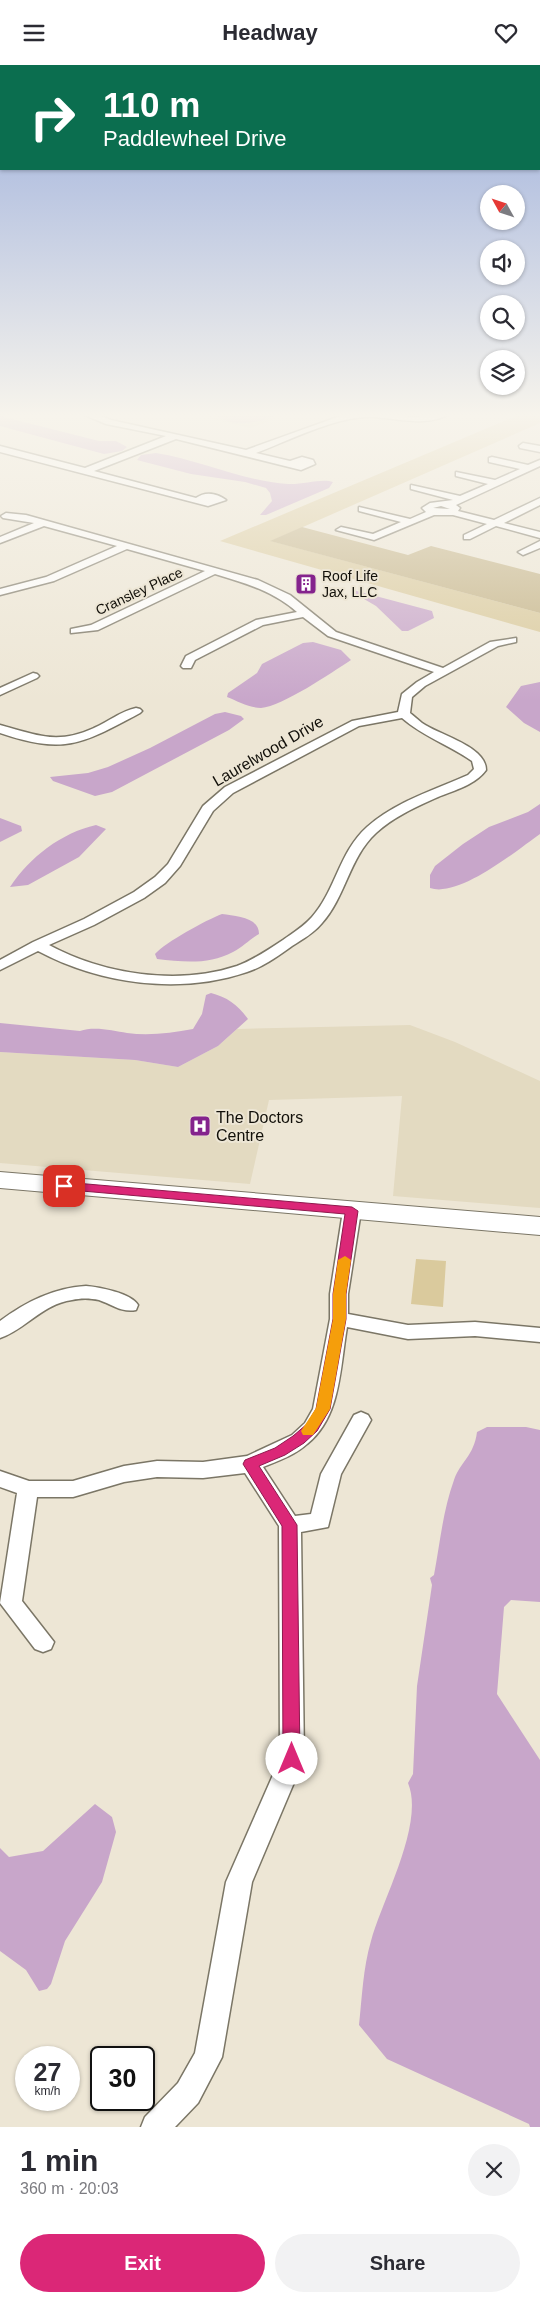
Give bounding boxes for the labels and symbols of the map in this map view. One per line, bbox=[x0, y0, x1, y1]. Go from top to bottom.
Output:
north arrow bbox=[480, 185, 525, 230]
street label: Cransley Place bbox=[93, 564, 185, 618]
place label: Roof Life Jax, LLC bbox=[322, 568, 378, 600]
building icon: Roof Life Jax, LLC bbox=[294, 572, 318, 596]
street label: Laurelwood Drive bbox=[210, 712, 326, 789]
place label: The Doctors Centre bbox=[216, 1109, 303, 1144]
hospital icon: The Doctors Centre bbox=[188, 1114, 212, 1138]
pin bbox=[43, 1165, 85, 1207]
position arrow bbox=[265, 1732, 317, 1784]
speed limit sign: 30 bbox=[90, 2046, 155, 2111]

